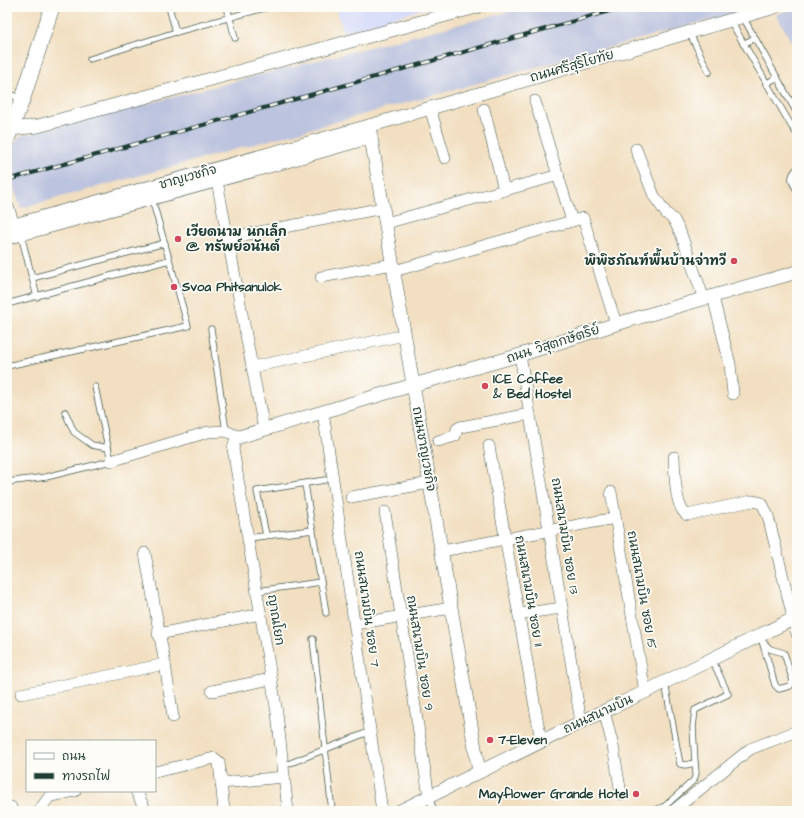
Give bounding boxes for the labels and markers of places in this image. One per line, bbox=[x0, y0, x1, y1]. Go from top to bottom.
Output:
place label: เวียดนาม นกเล็ก @ ทรัพย์อนันต์ bbox=[186, 222, 287, 256]
marker: เวียดนาม นกเล็ก @ ทรัพย์อนันต์ bbox=[173, 234, 183, 244]
place label: พิพิธภัณฑ์พื้นบ้านจ่าทวี bbox=[584, 248, 726, 270]
marker: พิพิธภัณฑ์พื้นบ้านจ่าทวี bbox=[729, 256, 739, 266]
place label: Svoa Phitsanulok bbox=[181, 278, 283, 296]
marker: Svoa Phitsanulok bbox=[169, 282, 179, 292]
place label: ICE Coffee & Bed Hostel bbox=[492, 370, 571, 403]
marker: ICE Coffee & Bed Hostel bbox=[480, 381, 490, 391]
place label: 7-Eleven bbox=[497, 731, 548, 749]
marker: 7-Eleven bbox=[485, 735, 495, 745]
place label: Mayflower Grande Hotel bbox=[479, 785, 628, 804]
marker: Mayflower Grande Hotel bbox=[631, 789, 641, 799]

